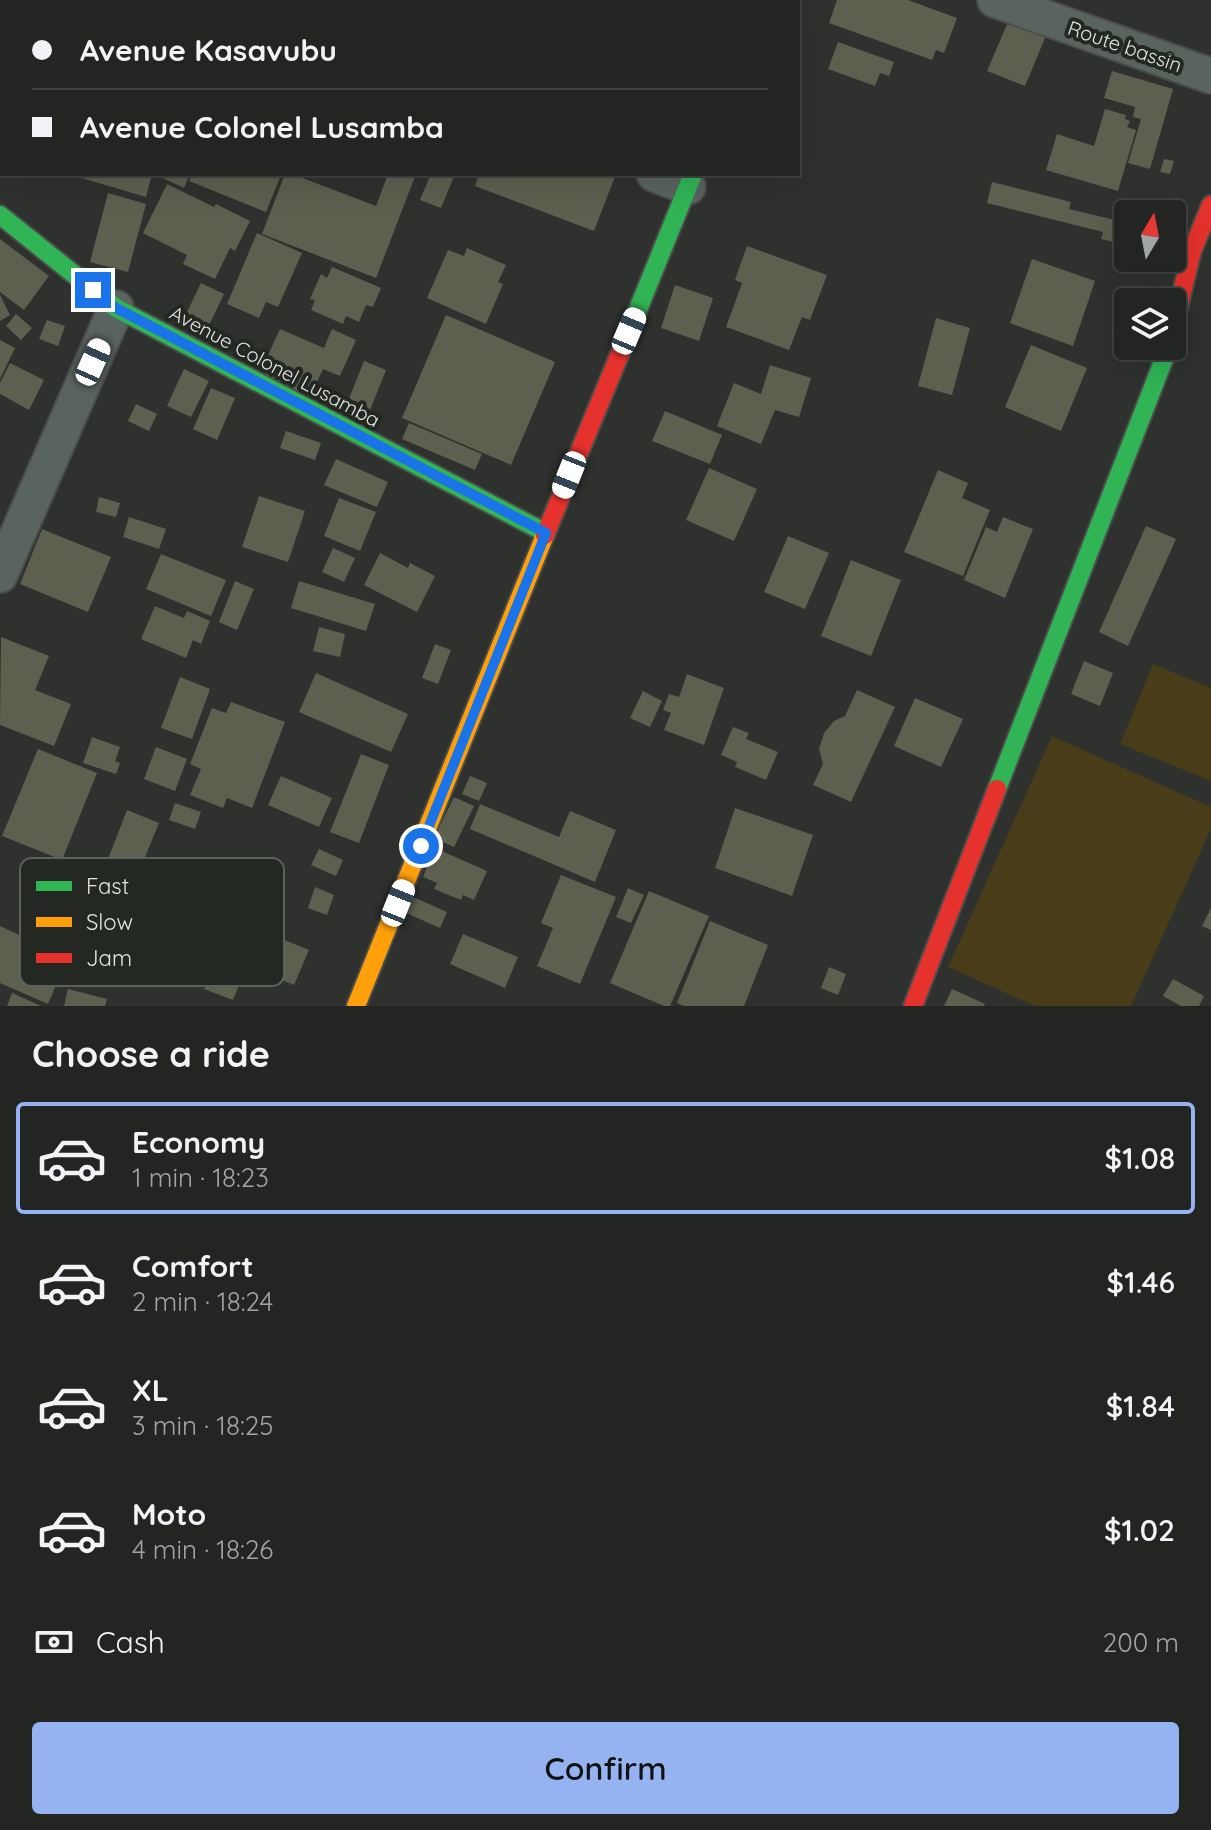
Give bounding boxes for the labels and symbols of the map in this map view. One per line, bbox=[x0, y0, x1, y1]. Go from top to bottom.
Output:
street label: Route bassin bbox=[1065, 15, 1185, 77]
north arrow bbox=[1114, 200, 1186, 272]
route end bbox=[75, 272, 111, 308]
street label: Avenue Colonel Lusamba bbox=[166, 300, 384, 432]
car bbox=[609, 304, 649, 358]
car bbox=[72, 335, 114, 389]
car bbox=[549, 448, 589, 502]
route start bbox=[403, 828, 439, 864]
legend bbox=[20, 858, 284, 986]
text: Fast bbox=[86, 872, 129, 900]
car bbox=[378, 876, 418, 930]
text: Slow bbox=[86, 908, 133, 936]
text: Jam bbox=[86, 944, 132, 972]

